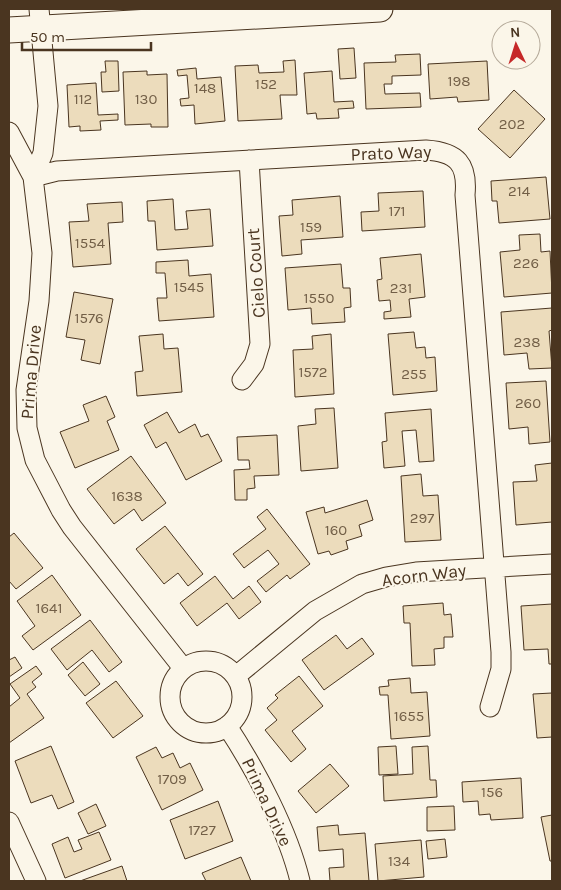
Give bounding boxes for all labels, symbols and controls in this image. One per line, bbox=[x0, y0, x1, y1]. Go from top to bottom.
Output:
scale bar bbox=[22, 20, 151, 52]
north arrow bbox=[491, 20, 541, 70]
text: N bbox=[510, 24, 521, 41]
text: 50 m bbox=[30, 28, 65, 46]
house number: 198 bbox=[448, 72, 470, 90]
house number: 152 bbox=[255, 75, 277, 93]
house number: 148 bbox=[194, 79, 216, 97]
house number: 112 bbox=[74, 90, 92, 108]
house number: 130 bbox=[135, 90, 157, 108]
house number: 202 bbox=[499, 115, 525, 133]
street label: Prato Way bbox=[350, 141, 433, 165]
house number: 214 bbox=[508, 182, 531, 200]
house number: 171 bbox=[389, 202, 405, 220]
house number: 159 bbox=[300, 218, 322, 236]
street label: Cielo Court bbox=[242, 227, 270, 319]
house number: 1554 bbox=[75, 234, 106, 252]
house number: 226 bbox=[513, 254, 539, 272]
house number: 1545 bbox=[174, 278, 204, 296]
house number: 231 bbox=[390, 279, 412, 297]
house number: 1550 bbox=[304, 289, 334, 307]
house number: 1576 bbox=[74, 309, 104, 327]
street label: Prima Drive bbox=[16, 324, 46, 420]
house number: 238 bbox=[514, 333, 540, 351]
house number: 1572 bbox=[298, 363, 328, 381]
house number: 255 bbox=[401, 365, 427, 383]
house number: 260 bbox=[515, 394, 541, 412]
house number: 1638 bbox=[111, 487, 143, 505]
house number: 297 bbox=[410, 509, 434, 527]
house number: 160 bbox=[325, 521, 347, 539]
street label: Acorn Way bbox=[381, 559, 468, 591]
house number: 1641 bbox=[36, 599, 62, 617]
house number: 1655 bbox=[394, 707, 424, 725]
street label: Prima Drive bbox=[237, 754, 297, 850]
house number: 1709 bbox=[157, 770, 187, 788]
house number: 156 bbox=[481, 783, 503, 801]
house number: 1727 bbox=[188, 821, 216, 839]
house number: 134 bbox=[388, 852, 411, 870]

